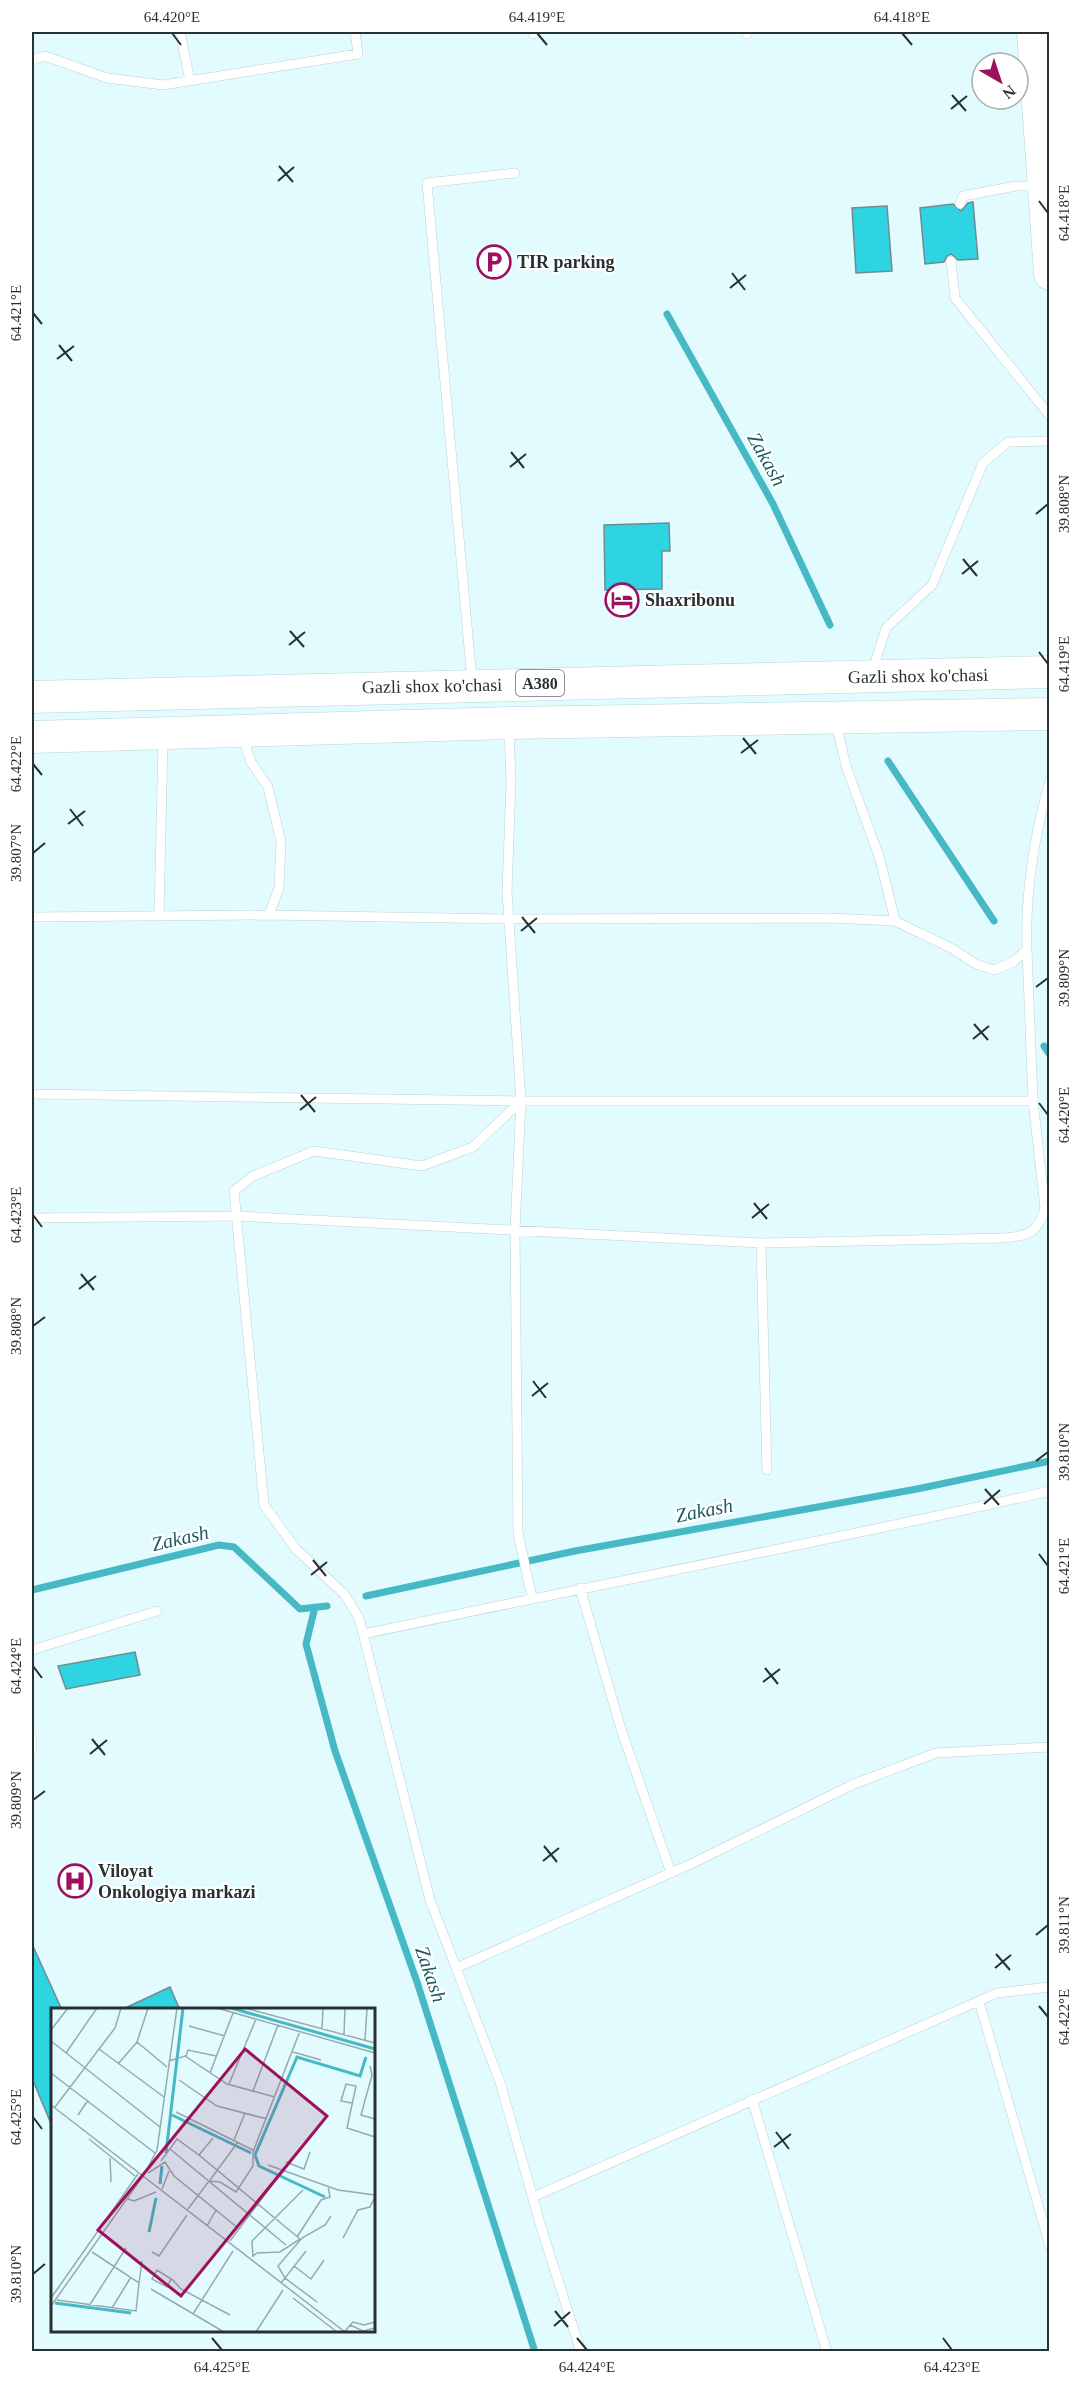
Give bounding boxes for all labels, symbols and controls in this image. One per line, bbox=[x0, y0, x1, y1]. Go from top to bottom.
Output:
text: 64.420°E bbox=[144, 9, 200, 25]
text: 64.419°E bbox=[509, 9, 565, 25]
text: 64.418°E bbox=[874, 9, 930, 25]
north arrow bbox=[970, 51, 1030, 111]
text: N bbox=[999, 82, 1019, 103]
text: 64.418°E bbox=[1056, 185, 1072, 241]
parking icon: TIR parking bbox=[476, 244, 512, 280]
place label: TIR parking bbox=[517, 252, 615, 272]
text: 64.421°E bbox=[8, 285, 24, 341]
water label: Zakash bbox=[743, 428, 791, 490]
text: 39.808°N bbox=[1056, 475, 1072, 533]
hotel icon: Shaxribonu bbox=[604, 582, 640, 618]
place label: Shaxribonu bbox=[645, 590, 735, 610]
text: 64.419°E bbox=[1056, 636, 1072, 692]
street label: Gazli shox ko'chasi bbox=[848, 665, 988, 687]
road number: A380 bbox=[516, 670, 564, 696]
street label: Gazli shox ko'chasi bbox=[362, 675, 502, 697]
text: 64.422°E bbox=[8, 736, 24, 792]
text: 39.807°N bbox=[8, 824, 24, 882]
text: 39.809°N bbox=[1056, 949, 1072, 1007]
text: 64.420°E bbox=[1056, 1087, 1072, 1143]
text: 64.423°E bbox=[8, 1187, 24, 1243]
text: 39.808°N bbox=[8, 1297, 24, 1355]
text: 39.810°N bbox=[1056, 1423, 1072, 1481]
water label: Zakash bbox=[674, 1494, 734, 1526]
water label: Zakash bbox=[149, 1521, 211, 1555]
text: 64.421°E bbox=[1056, 1538, 1072, 1594]
text: 64.424°E bbox=[8, 1638, 24, 1694]
text: 39.809°N bbox=[8, 1771, 24, 1829]
place label: Viloyat Onkologiya markazi bbox=[98, 1861, 256, 1902]
hospital icon: Viloyat Onkologiya markazi bbox=[57, 1863, 93, 1899]
text: 39.811°N bbox=[1056, 1896, 1072, 1954]
water label: Zakash bbox=[411, 1943, 451, 2005]
text: 64.422°E bbox=[1056, 1989, 1072, 2045]
inset map bbox=[51, 2008, 375, 2332]
text: 64.425°E bbox=[8, 2089, 24, 2145]
text: 39.810°N bbox=[8, 2245, 24, 2303]
text: 64.425°E bbox=[194, 2359, 250, 2375]
text: 64.424°E bbox=[559, 2359, 615, 2375]
text: 64.423°E bbox=[924, 2359, 980, 2375]

